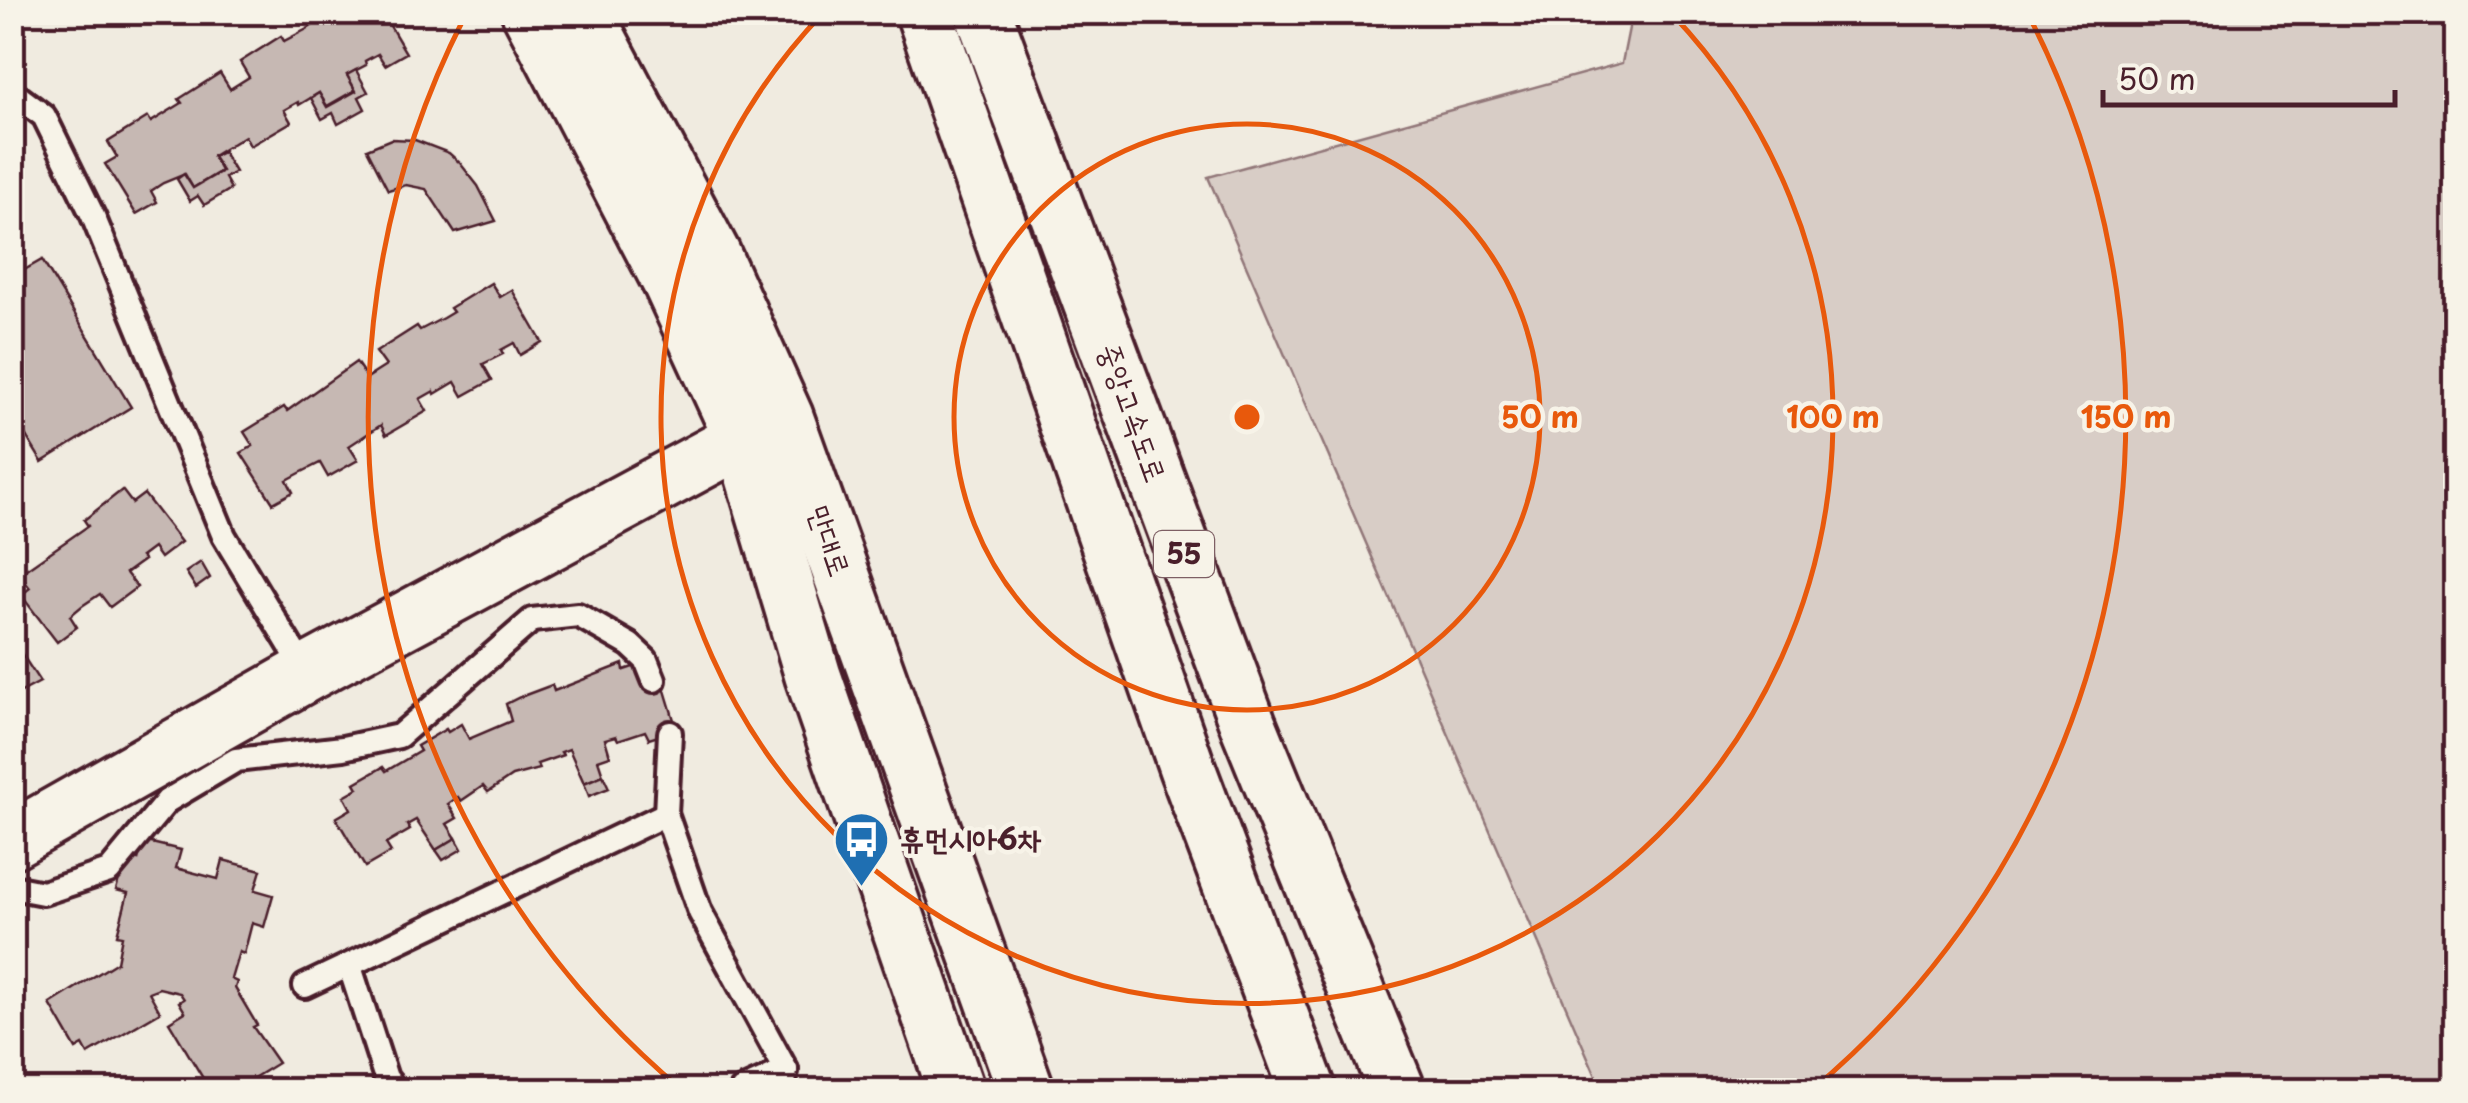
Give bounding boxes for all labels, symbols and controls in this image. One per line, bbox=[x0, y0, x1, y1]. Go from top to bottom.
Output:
scale bar bbox=[2103, 45, 2396, 107]
text: 50 m bbox=[2118, 55, 2196, 100]
street label: 중앙고속도로 bbox=[1088, 336, 1180, 488]
text: 50 m bbox=[1501, 393, 1579, 438]
text: 100 m bbox=[1786, 393, 1880, 438]
text: 150 m bbox=[2081, 393, 2171, 438]
centre of rings bbox=[1229, 399, 1265, 435]
street label: 만대로 bbox=[798, 499, 864, 582]
road number: 55 bbox=[1154, 531, 1214, 577]
bus stop icon: 휴먼시아6차 bbox=[831, 810, 891, 889]
place label: 휴먼시아6차 bbox=[900, 815, 1042, 860]

